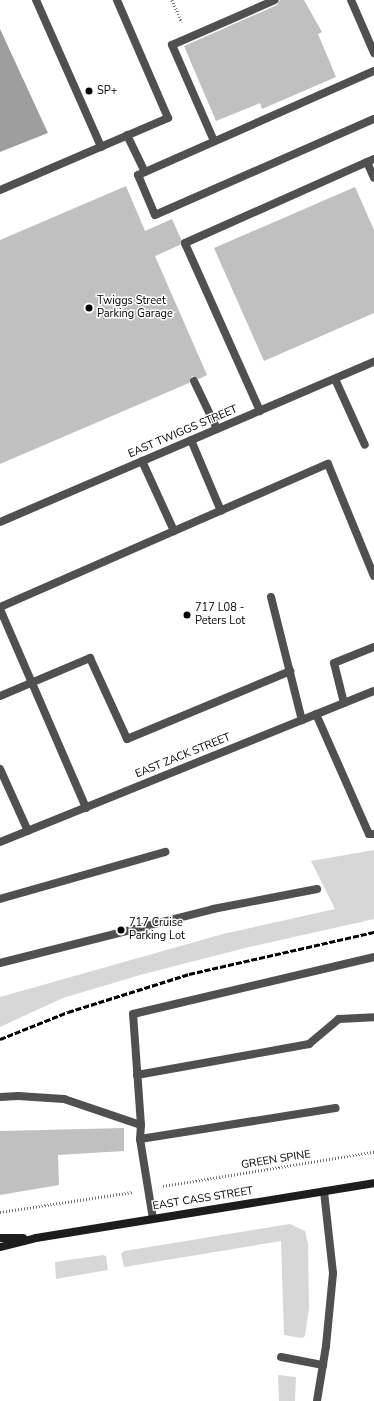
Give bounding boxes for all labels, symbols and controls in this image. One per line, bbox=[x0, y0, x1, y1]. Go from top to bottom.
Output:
place label: SP+ bbox=[97, 84, 117, 98]
marker: SP+ bbox=[84, 86, 94, 96]
place label: Twiggs Street Parking Garage bbox=[97, 295, 173, 321]
marker: Twiggs Street Parking Garage bbox=[84, 303, 94, 313]
street label: EAST TWIGGS STREET bbox=[126, 403, 240, 461]
place label: 717 L08 - Peters Lot bbox=[195, 602, 245, 628]
marker: 717 L08 - Peters Lot bbox=[182, 610, 192, 620]
street label: EAST ZACK STREET bbox=[133, 731, 233, 781]
place label: 717 Cruise Parking Lot bbox=[129, 917, 185, 943]
marker: 717 Cruise Parking Lot bbox=[116, 925, 126, 935]
street label: GREEN SPINE bbox=[240, 1148, 312, 1172]
street label: EAST CASS STREET bbox=[152, 1185, 254, 1213]

